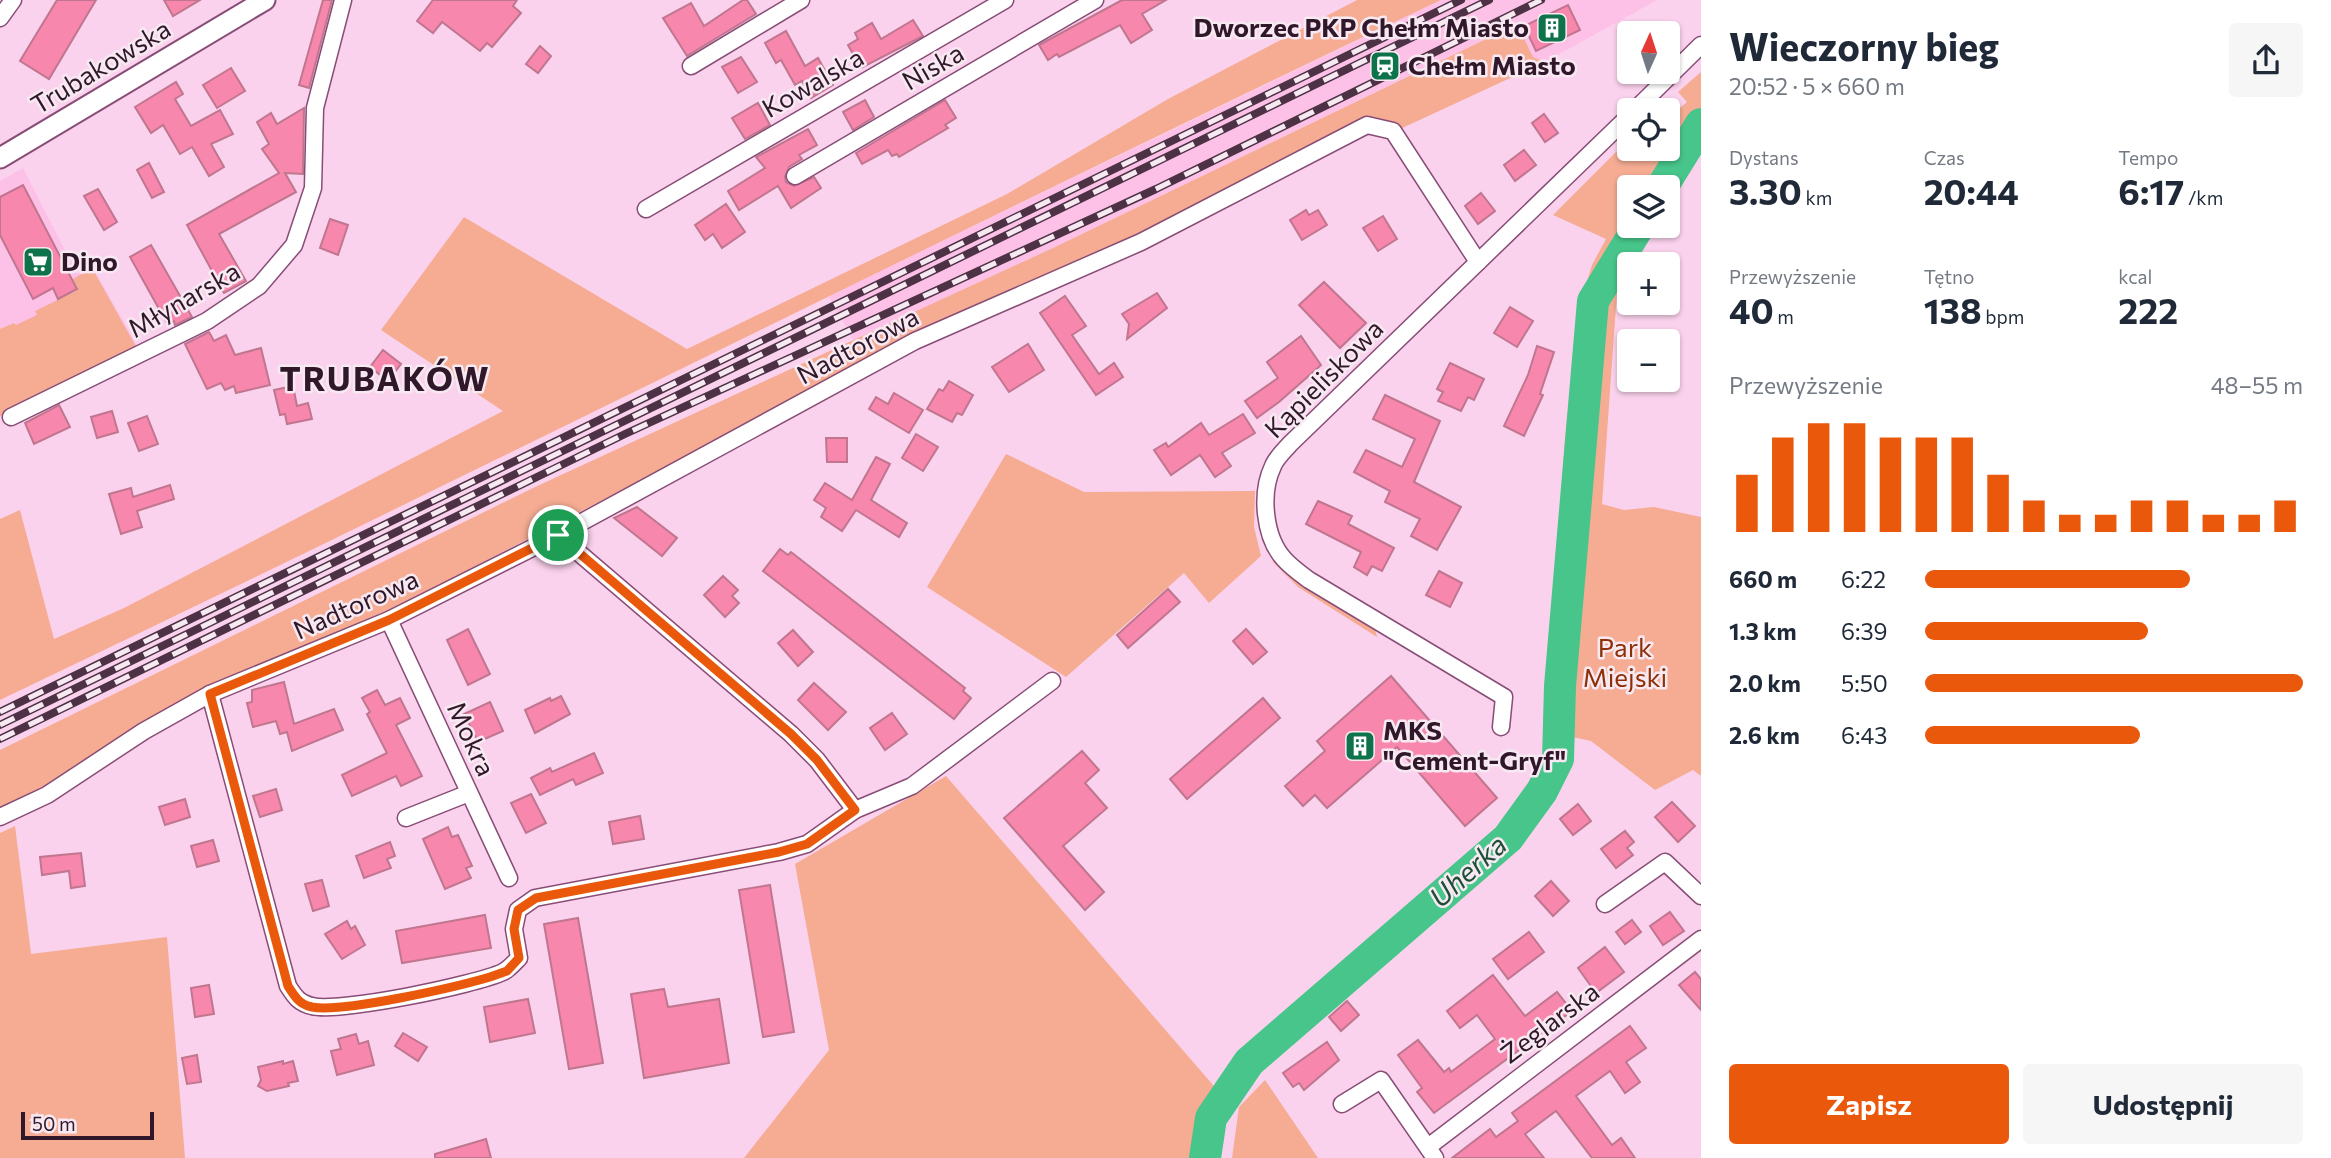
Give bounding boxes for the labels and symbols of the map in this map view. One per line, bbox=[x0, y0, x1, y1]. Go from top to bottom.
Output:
place label: Dworzec PKP Chełm Miasto bbox=[1193, 11, 1529, 42]
building icon: Dworzec PKP Chełm Miasto bbox=[1535, 11, 1569, 45]
street label: Trubakowska bbox=[25, 12, 176, 119]
north arrow bbox=[1617, 21, 1680, 84]
street label: Niska bbox=[896, 36, 968, 96]
street label: Kowalska bbox=[756, 40, 868, 123]
station icon: Chełm Miasto bbox=[1368, 49, 1402, 83]
place label: Chełm Miasto bbox=[1408, 49, 1576, 80]
supermarket icon: Dino bbox=[21, 245, 55, 279]
place label: Dino bbox=[61, 245, 118, 276]
street label: Młynarska bbox=[122, 254, 245, 343]
street label: Nadtorowa bbox=[791, 300, 923, 390]
street label: Kąpieliskowa bbox=[1257, 312, 1389, 444]
district label: TRUBAKÓW bbox=[279, 357, 491, 398]
pin bbox=[528, 505, 588, 565]
street label: Nadtorowa bbox=[288, 562, 423, 645]
park label: Park Miejski bbox=[1583, 631, 1667, 692]
street label: Mokra bbox=[442, 696, 503, 780]
place label: MKS "Cement-Gryf" bbox=[1383, 714, 1566, 775]
building icon: MKS "Cement-Gryf" bbox=[1343, 729, 1377, 763]
water label: Uherka bbox=[1422, 827, 1513, 914]
street label: Żeglarska bbox=[1494, 975, 1604, 1069]
scale bar bbox=[21, 1109, 154, 1141]

